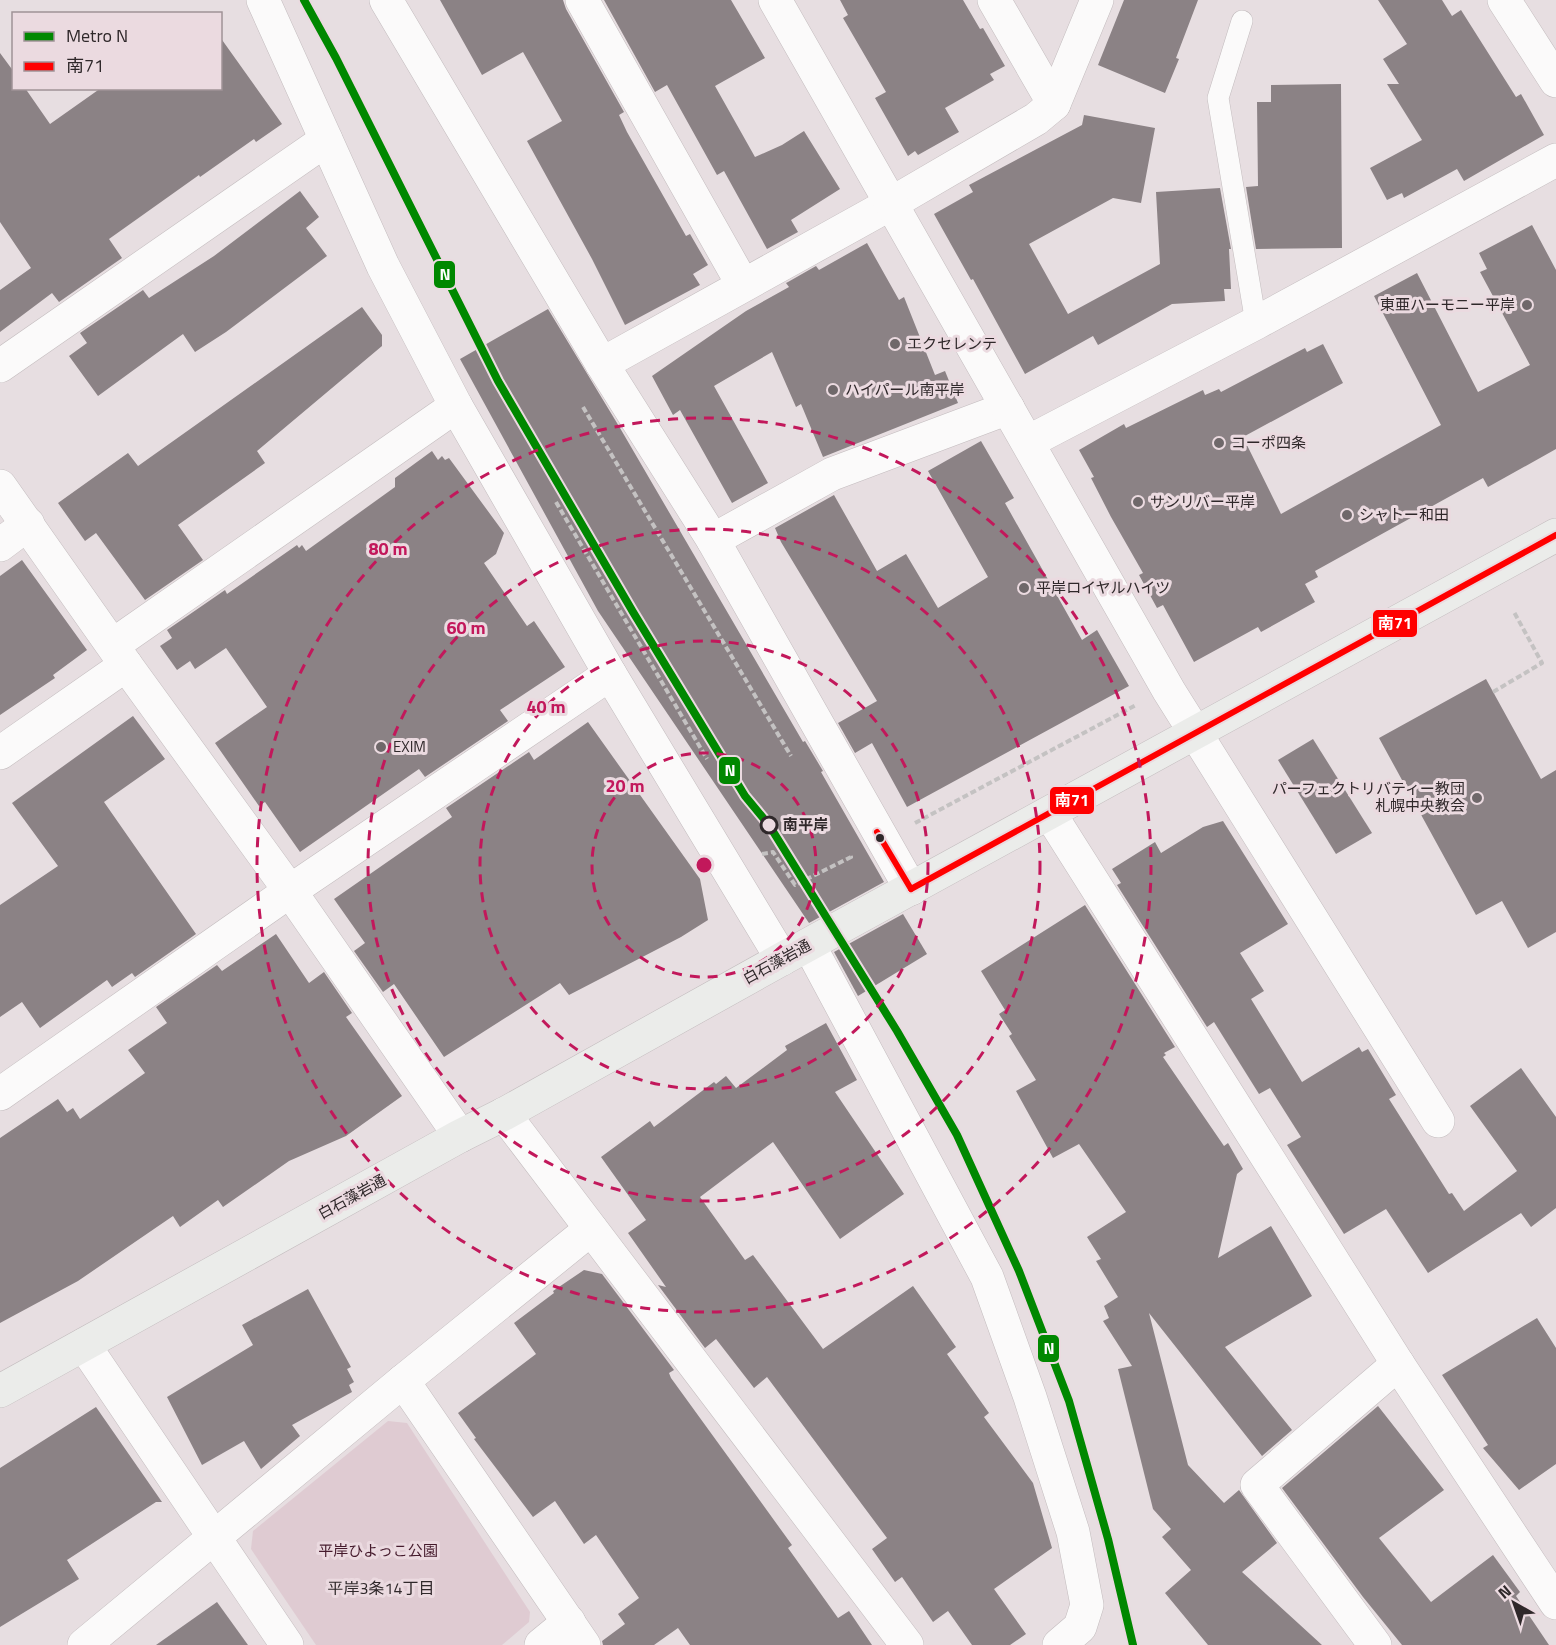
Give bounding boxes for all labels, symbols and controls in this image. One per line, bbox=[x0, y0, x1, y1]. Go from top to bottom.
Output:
legend bbox=[12, 12, 222, 90]
text: Metro N bbox=[66, 22, 128, 49]
text: 南71 bbox=[66, 52, 104, 79]
line badge: N bbox=[433, 260, 456, 289]
text: N bbox=[439, 262, 451, 286]
place label: 東亜ハーモニー平岸 bbox=[1380, 293, 1515, 316]
marker: 東亜ハーモニー平岸 bbox=[1520, 298, 1534, 312]
place label: エクセレンテ bbox=[907, 332, 997, 355]
marker: エクセレンテ bbox=[888, 337, 902, 351]
place label: ハイパール南平岸 bbox=[845, 378, 964, 401]
marker: ハイパール南平岸 bbox=[826, 383, 840, 397]
place label: コーポ四条 bbox=[1231, 431, 1306, 454]
marker: コーポ四条 bbox=[1212, 436, 1226, 450]
place label: サンリバー平岸 bbox=[1150, 490, 1255, 513]
marker: サンリバー平岸 bbox=[1131, 495, 1145, 509]
place label: シャトー和田 bbox=[1359, 503, 1449, 526]
marker: シャトー和田 bbox=[1340, 508, 1354, 522]
text: 80 m bbox=[368, 535, 408, 562]
place label: 平岸ロイヤルハイツ bbox=[1036, 576, 1170, 599]
marker: 平岸ロイヤルハイツ bbox=[1017, 581, 1031, 595]
line badge: 南71 bbox=[1372, 609, 1418, 638]
text: 南71 bbox=[1378, 611, 1412, 635]
text: 60 m bbox=[446, 614, 486, 641]
text: 40 m bbox=[526, 693, 566, 720]
place label: EXIM bbox=[393, 735, 426, 758]
marker: EXIM bbox=[374, 740, 388, 754]
line badge: N bbox=[718, 756, 741, 785]
text: N bbox=[724, 758, 736, 782]
text: 20 m bbox=[605, 772, 645, 799]
place label: パーフェクトリバティー教団 札幌中央教会 bbox=[1272, 777, 1465, 817]
line badge: 南71 bbox=[1049, 786, 1095, 815]
text: 南71 bbox=[1055, 788, 1089, 812]
marker: パーフェクトリバティー教団 札幌中央教会 bbox=[1470, 791, 1484, 805]
place label: 南平岸 bbox=[783, 813, 828, 836]
marker: 南平岸 bbox=[760, 816, 778, 834]
unlabelled marker bbox=[874, 832, 886, 844]
centre of rings bbox=[694, 855, 714, 875]
street label: 白石藻岩通 bbox=[738, 933, 815, 990]
street label: 白石藻岩通 bbox=[313, 1168, 390, 1225]
line badge: N bbox=[1037, 1334, 1060, 1363]
text: N bbox=[1043, 1336, 1055, 1360]
park label: 平岸ひよっこ公園 bbox=[318, 1539, 438, 1562]
north arrow bbox=[1484, 1573, 1544, 1633]
district label: 平岸3条14丁目 bbox=[328, 1576, 434, 1600]
text: N bbox=[1492, 1579, 1516, 1604]

